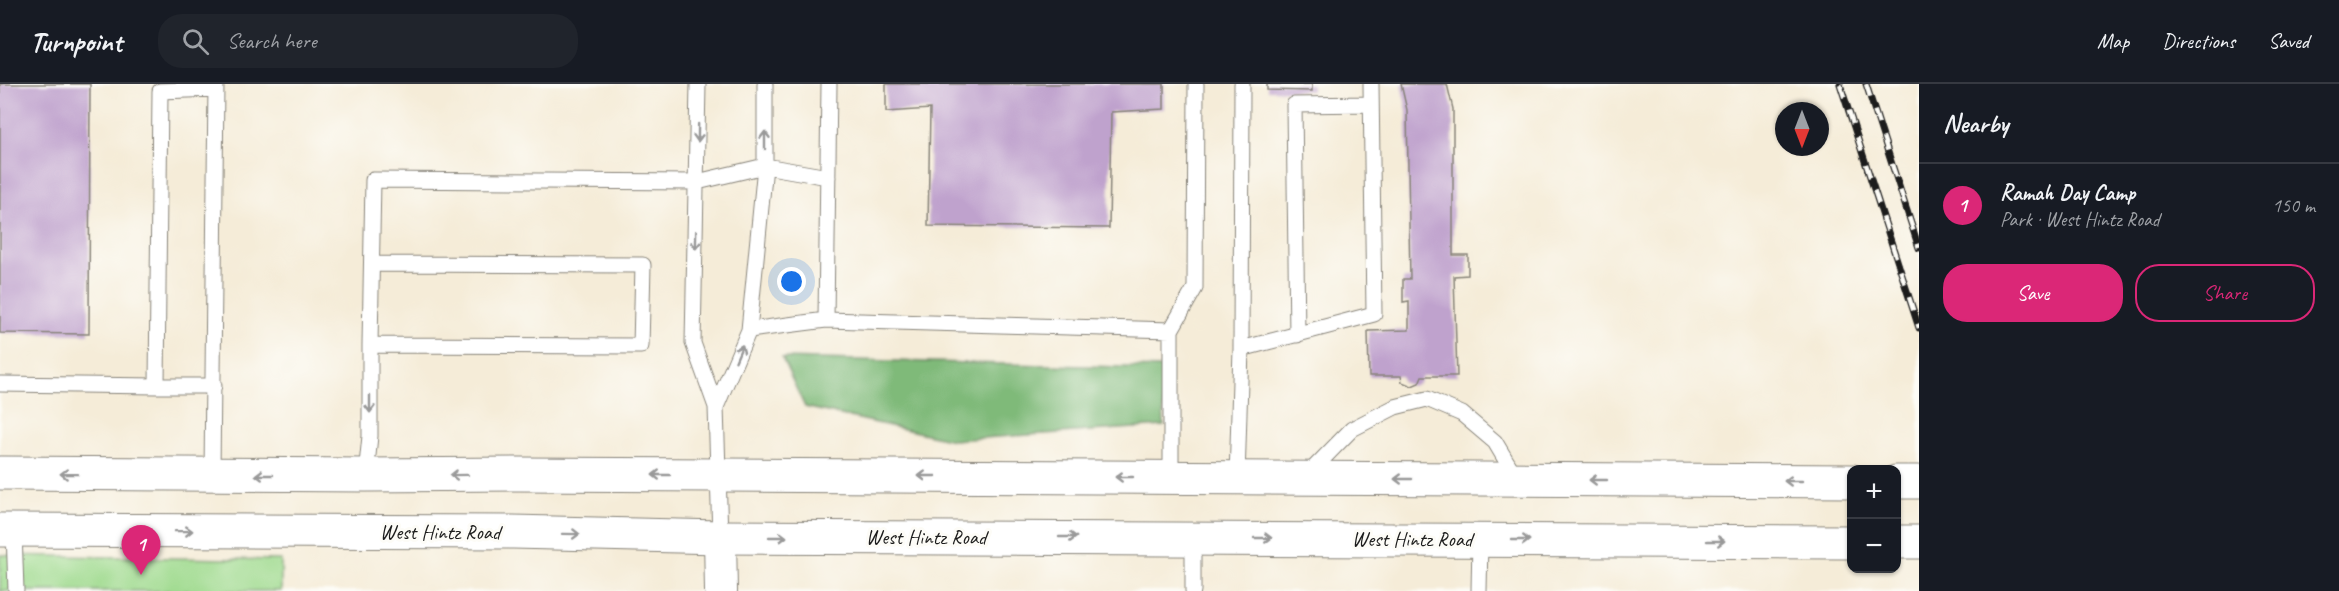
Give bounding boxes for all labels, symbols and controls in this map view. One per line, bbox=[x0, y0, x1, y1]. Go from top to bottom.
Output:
search box bbox=[158, 14, 578, 68]
text: Turnpoint bbox=[30, 24, 122, 59]
icon: search bbox=[179, 25, 212, 58]
text: Search here bbox=[227, 27, 317, 55]
text: Map bbox=[2097, 28, 2129, 54]
text: Directions bbox=[2162, 28, 2235, 54]
text: Saved bbox=[2268, 28, 2309, 54]
north arrow bbox=[1775, 102, 1829, 156]
text: Nearby bbox=[1943, 107, 2008, 140]
one-way arrow bbox=[692, 122, 703, 142]
one-way arrow bbox=[759, 130, 771, 150]
text: Ramah Day Camp bbox=[2000, 179, 2135, 207]
text: 1 bbox=[1958, 193, 1967, 218]
text: 150 m bbox=[2272, 193, 2315, 218]
text: Park · West Hintz Road bbox=[2000, 207, 2160, 232]
one-way arrow bbox=[690, 230, 701, 250]
button: Save bbox=[1943, 264, 2123, 322]
button: Share bbox=[2135, 264, 2315, 322]
your location bbox=[777, 267, 806, 296]
one-way arrow bbox=[734, 344, 745, 362]
one-way arrow bbox=[364, 393, 376, 413]
map controls bbox=[1847, 465, 1901, 573]
button: + bbox=[1847, 465, 1901, 519]
one-way arrow bbox=[60, 468, 80, 480]
one-way arrow bbox=[255, 469, 275, 481]
one-way arrow bbox=[450, 469, 470, 480]
one-way arrow bbox=[651, 469, 671, 481]
one-way arrow bbox=[917, 470, 937, 482]
one-way arrow bbox=[1115, 471, 1135, 483]
one-way arrow bbox=[1394, 473, 1414, 485]
one-way arrow bbox=[1589, 474, 1609, 486]
one-way arrow bbox=[1784, 475, 1804, 487]
street label: West Hintz Road bbox=[380, 519, 503, 545]
button: − bbox=[1847, 519, 1901, 573]
street label: West Hintz Road bbox=[866, 524, 989, 550]
one-way arrow bbox=[174, 525, 194, 537]
pin: 1 bbox=[122, 526, 160, 575]
street label: West Hintz Road bbox=[1352, 526, 1475, 552]
one-way arrow bbox=[561, 528, 581, 539]
one-way arrow bbox=[768, 531, 788, 543]
one-way arrow bbox=[1057, 531, 1077, 543]
one-way arrow bbox=[1252, 533, 1272, 544]
one-way arrow bbox=[1510, 534, 1530, 546]
one-way arrow bbox=[1705, 535, 1725, 547]

